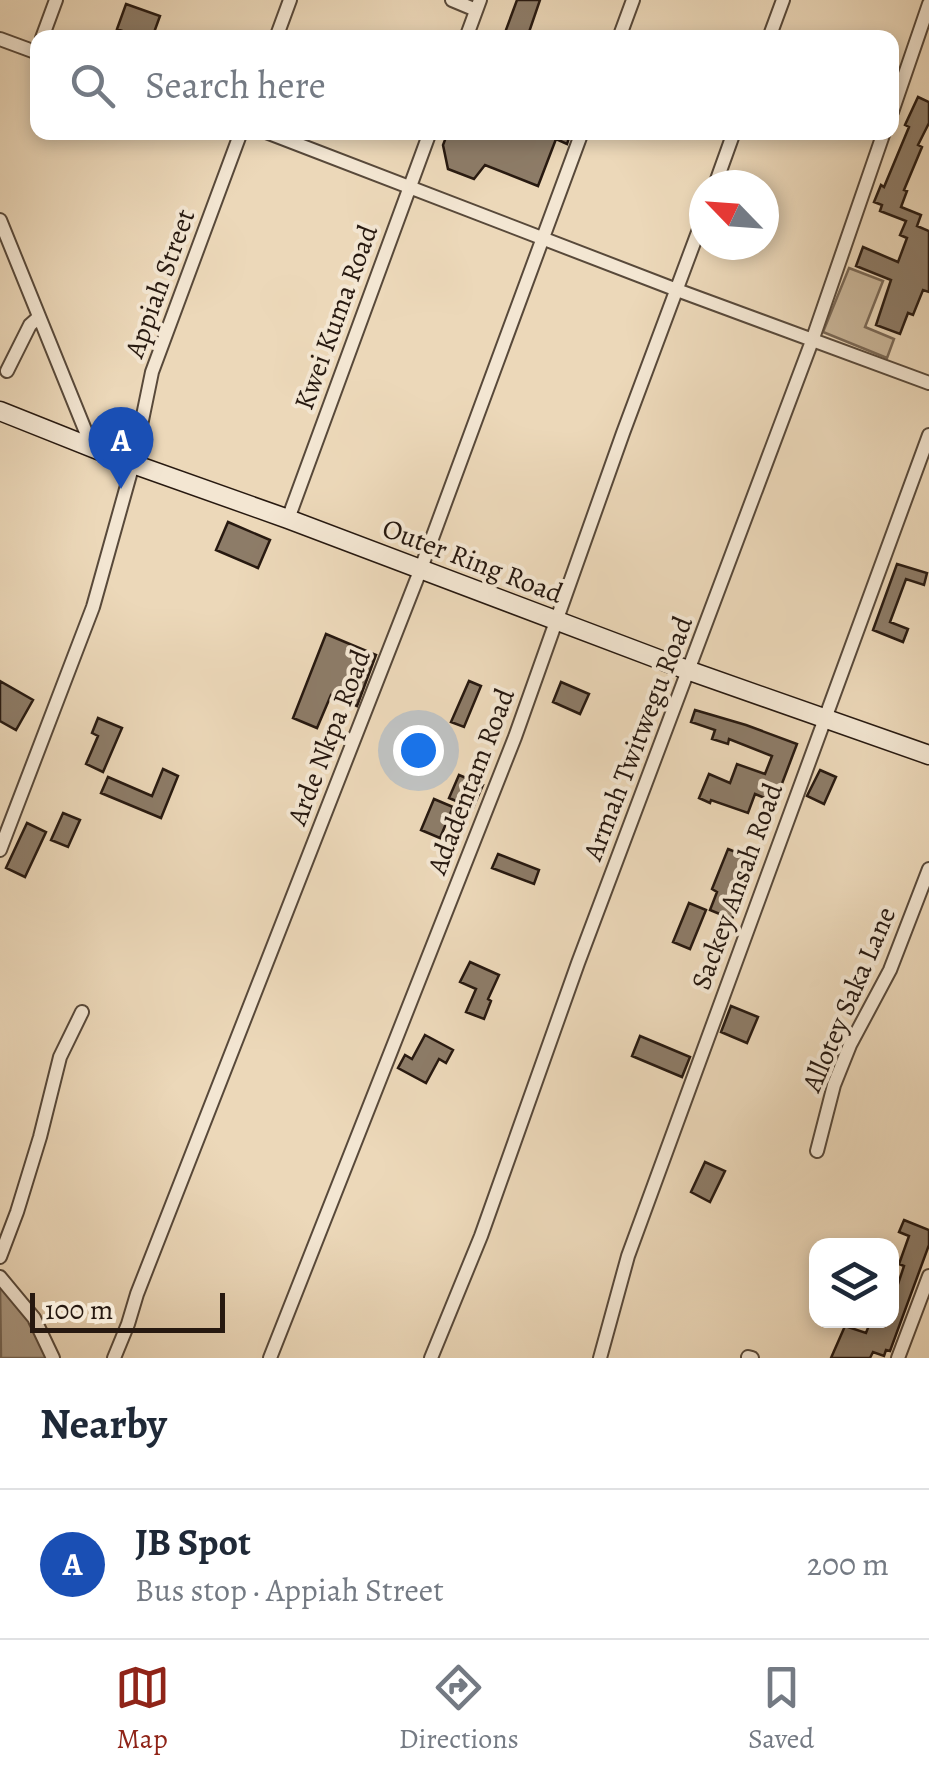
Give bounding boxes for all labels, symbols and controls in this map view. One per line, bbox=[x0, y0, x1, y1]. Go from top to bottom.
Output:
search box bbox=[30, 30, 899, 140]
icon: search bbox=[65, 58, 120, 113]
text: Search here bbox=[145, 59, 326, 111]
north arrow bbox=[689, 170, 779, 260]
street label: Appiah Street bbox=[115, 204, 204, 364]
street label: Kwei Kuma Road bbox=[285, 219, 387, 415]
pin: A bbox=[88, 406, 154, 489]
street label: Outer Ring Road bbox=[377, 509, 569, 613]
street label: Armah Twitwegu Road bbox=[573, 610, 702, 867]
street label: Arde Nkpa Road bbox=[278, 643, 380, 832]
street label: Adadentam Road bbox=[418, 682, 524, 881]
your location bbox=[393, 725, 444, 776]
street label: Sackey Ansah Road bbox=[682, 777, 792, 995]
street label: Allotey Saka Lane bbox=[792, 901, 905, 1099]
map controls bbox=[809, 1238, 899, 1328]
button: layers bbox=[809, 1238, 899, 1328]
scale bar bbox=[30, 1288, 225, 1332]
text: 100 m bbox=[45, 1291, 113, 1329]
text: Nearby bbox=[40, 1395, 167, 1452]
text: JB Spot bbox=[135, 1516, 251, 1568]
text: A bbox=[62, 1542, 83, 1586]
text: 200 m bbox=[807, 1542, 889, 1586]
text: Bus stop · Appiah Street bbox=[135, 1568, 444, 1612]
tab: Map bbox=[115, 1660, 170, 1758]
tab: Directions bbox=[399, 1660, 519, 1758]
tab: Saved bbox=[748, 1660, 814, 1758]

